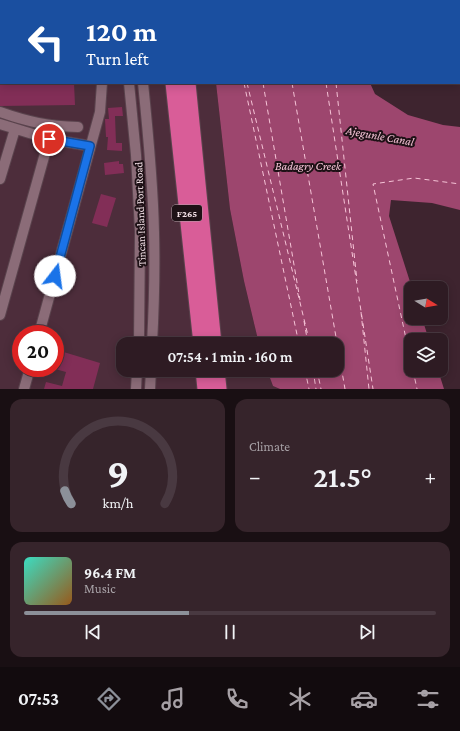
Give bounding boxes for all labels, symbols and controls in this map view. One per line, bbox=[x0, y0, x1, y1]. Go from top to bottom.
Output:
icon: left bbox=[20, 16, 72, 68]
text: 120 m bbox=[86, 16, 157, 47]
text: Turn left bbox=[86, 49, 149, 69]
pin bbox=[32, 122, 66, 156]
water label: Ajegunle Canal bbox=[344, 123, 416, 149]
icon: arrive bbox=[38, 128, 60, 150]
water label: Badagry Creek bbox=[275, 159, 342, 173]
street label: Tincan Island Port Road bbox=[132, 161, 148, 266]
road number: F265 bbox=[172, 205, 202, 221]
position arrow bbox=[34, 255, 76, 297]
north arrow bbox=[404, 281, 448, 325]
map controls bbox=[404, 281, 448, 377]
speed limit sign: 20 bbox=[12, 325, 64, 377]
button: layers bbox=[404, 333, 448, 377]
text: 07:54 · 1 min · 160 m bbox=[168, 349, 292, 365]
text: Climate bbox=[249, 439, 290, 454]
text: 9 bbox=[106, 449, 129, 495]
text: 21.5° bbox=[313, 460, 372, 493]
text: − bbox=[249, 464, 261, 489]
text: + bbox=[424, 464, 436, 489]
text: km/h bbox=[102, 494, 133, 510]
text: 96.4 FM bbox=[84, 565, 136, 581]
text: Music bbox=[84, 581, 116, 596]
icon: previous bbox=[82, 621, 104, 643]
icon: pause bbox=[219, 621, 241, 643]
icon: next bbox=[356, 621, 378, 643]
icon: directions bbox=[95, 685, 123, 713]
icon: music bbox=[159, 685, 187, 713]
icon: phone bbox=[223, 685, 251, 713]
icon: climate bbox=[286, 685, 314, 713]
icon: car bbox=[350, 685, 378, 713]
icon: filters bbox=[414, 685, 442, 713]
text: 07:53 bbox=[18, 689, 59, 709]

